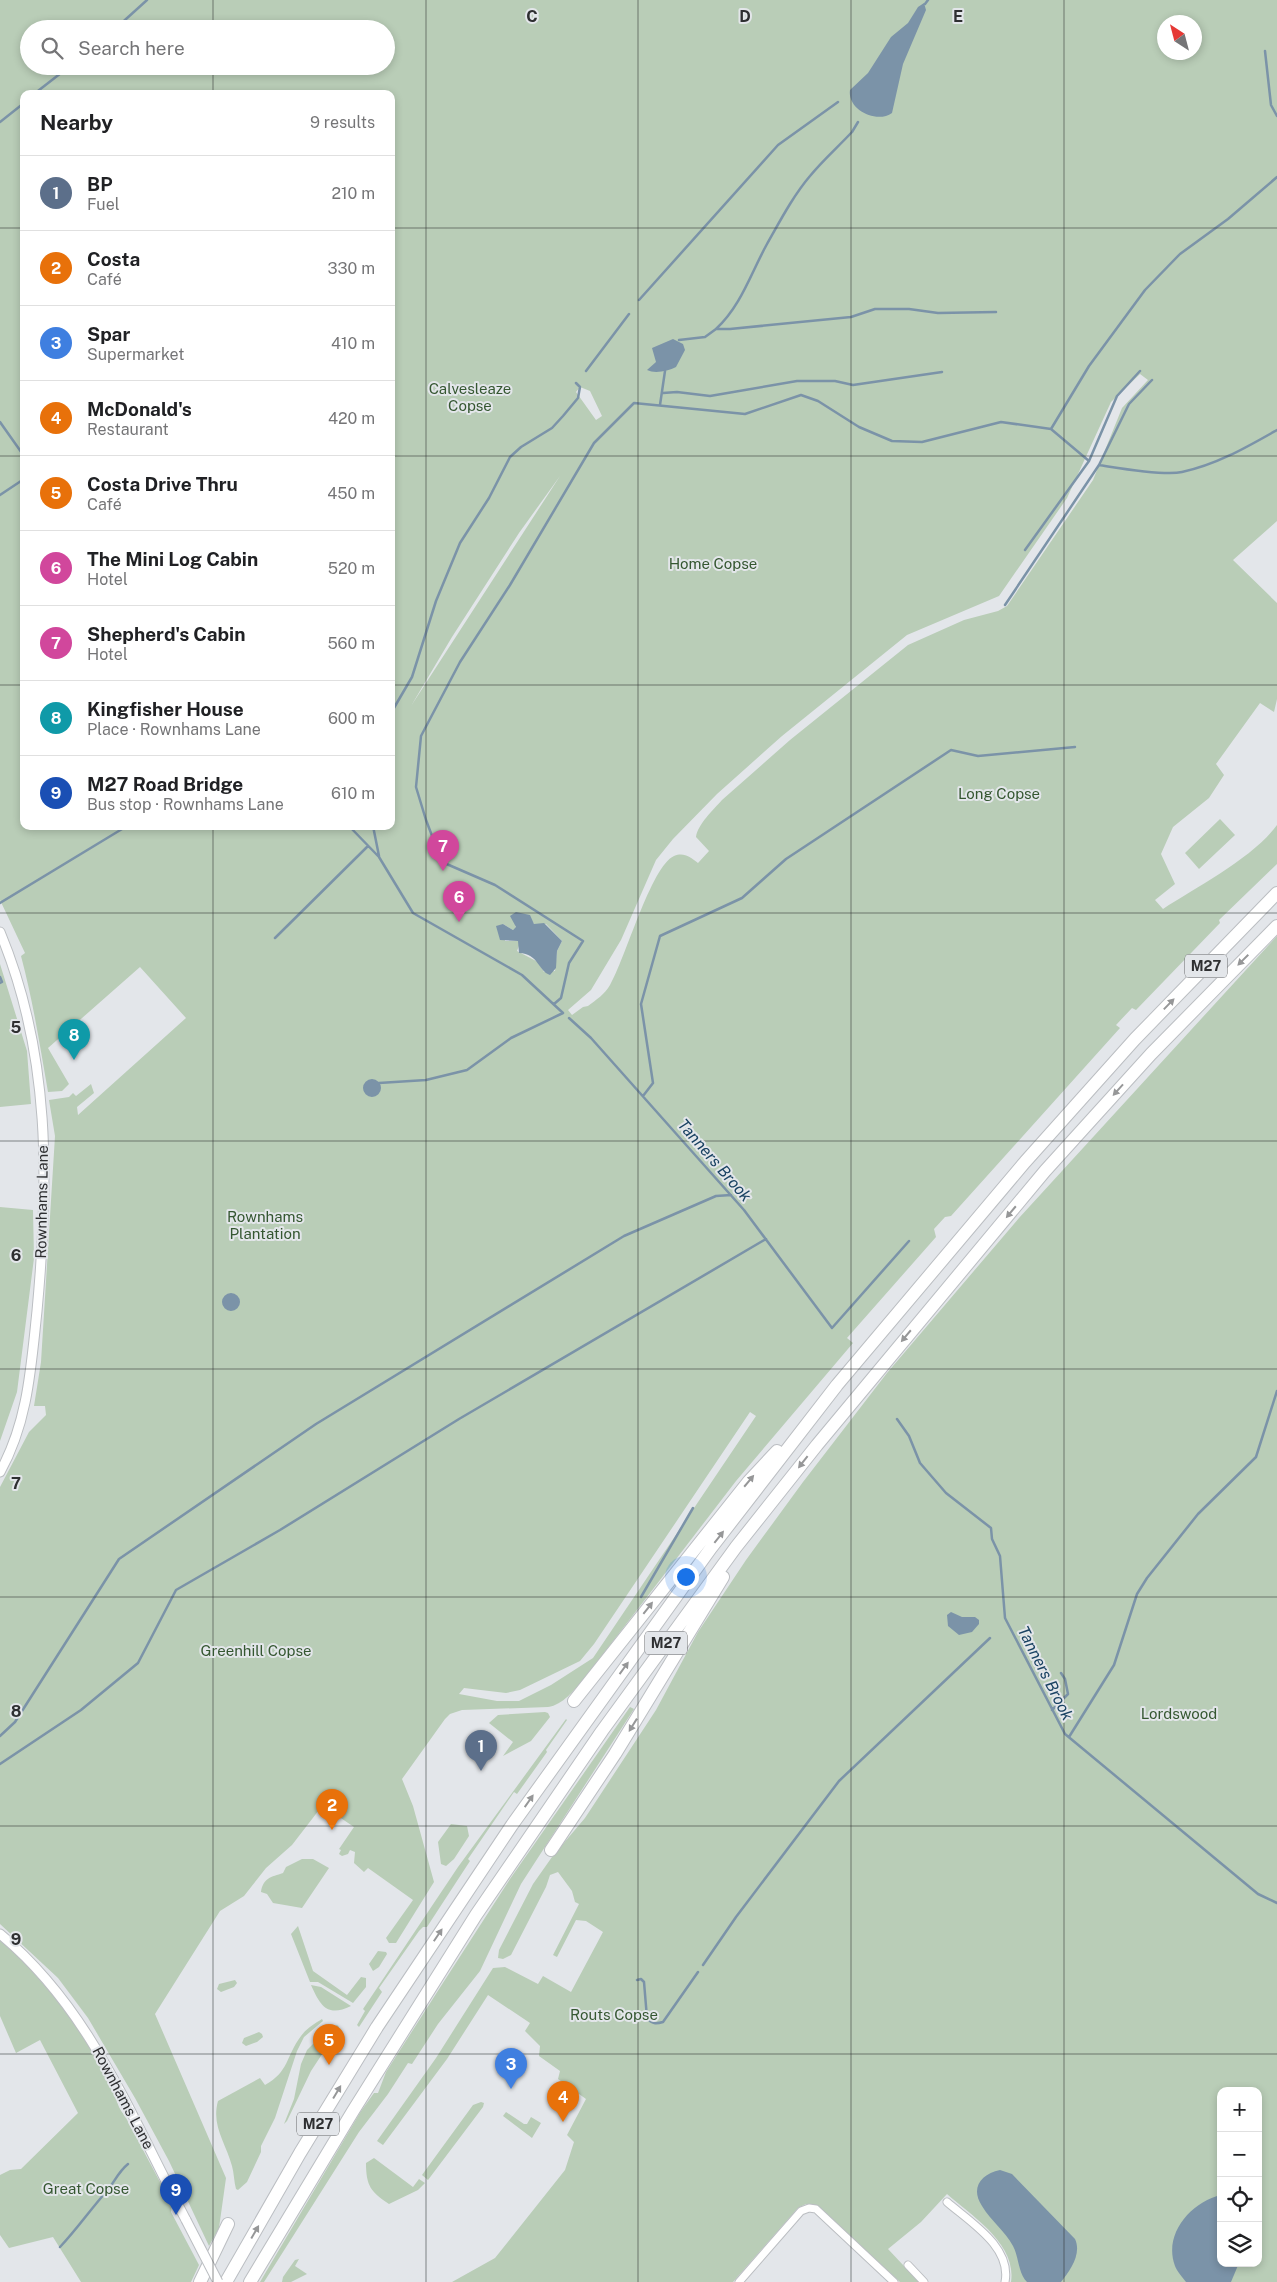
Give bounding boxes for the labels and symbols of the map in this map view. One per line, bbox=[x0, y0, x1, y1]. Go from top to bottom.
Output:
text: C bbox=[526, 7, 538, 26]
text: D bbox=[739, 7, 751, 26]
text: E bbox=[953, 7, 963, 26]
north arrow bbox=[1157, 15, 1202, 60]
park label: Calvesleaze Copse bbox=[429, 380, 511, 414]
park label: Home Copse bbox=[669, 555, 757, 572]
park label: Long Copse bbox=[958, 785, 1040, 802]
pin: 7 bbox=[427, 830, 459, 871]
pin: 6 bbox=[443, 881, 475, 922]
road number: M27 bbox=[1185, 954, 1227, 978]
one-way arrow bbox=[1237, 954, 1249, 966]
one-way arrow bbox=[1163, 998, 1175, 1010]
text: 5 bbox=[11, 1018, 22, 1037]
pin: 8 bbox=[58, 1019, 90, 1060]
one-way arrow bbox=[1112, 1083, 1124, 1095]
water label: Tanners Brook bbox=[674, 1115, 756, 1206]
street label: Rownhams Lane bbox=[32, 1145, 51, 1259]
one-way arrow bbox=[1005, 1205, 1016, 1218]
park label: Rownhams Plantation bbox=[227, 1208, 303, 1242]
text: 6 bbox=[11, 1246, 21, 1265]
one-way arrow bbox=[901, 1330, 912, 1343]
one-way arrow bbox=[798, 1455, 809, 1468]
text: 7 bbox=[11, 1474, 21, 1493]
one-way arrow bbox=[744, 1475, 755, 1488]
one-way arrow bbox=[714, 1531, 725, 1544]
your location bbox=[673, 1564, 699, 1590]
one-way arrow bbox=[643, 1602, 653, 1615]
water label: Tanners Brook bbox=[1014, 1623, 1078, 1724]
road number: M27 bbox=[645, 1632, 687, 1655]
park label: Greenhill Copse bbox=[200, 1642, 312, 1659]
one-way arrow bbox=[619, 1662, 629, 1675]
text: 8 bbox=[11, 1702, 22, 1721]
park label: Lordswood bbox=[1141, 1705, 1217, 1722]
one-way arrow bbox=[628, 1719, 637, 1732]
pin: 1 bbox=[465, 1730, 497, 1771]
pin: 2 bbox=[316, 1789, 348, 1830]
one-way arrow bbox=[524, 1794, 534, 1808]
one-way arrow bbox=[433, 1929, 443, 1942]
text: 9 bbox=[11, 1930, 21, 1949]
park label: Routs Copse bbox=[570, 2006, 658, 2023]
pin: 5 bbox=[313, 2024, 345, 2065]
street label: Rownhams Lane bbox=[89, 2044, 158, 2152]
pin: 3 bbox=[495, 2048, 527, 2089]
pin: 4 bbox=[547, 2081, 579, 2122]
one-way arrow bbox=[333, 2086, 342, 2099]
road number: M27 bbox=[297, 2112, 339, 2136]
pin: 9 bbox=[160, 2174, 192, 2215]
park label: Great Copse bbox=[43, 2180, 129, 2197]
one-way arrow bbox=[251, 2225, 259, 2239]

